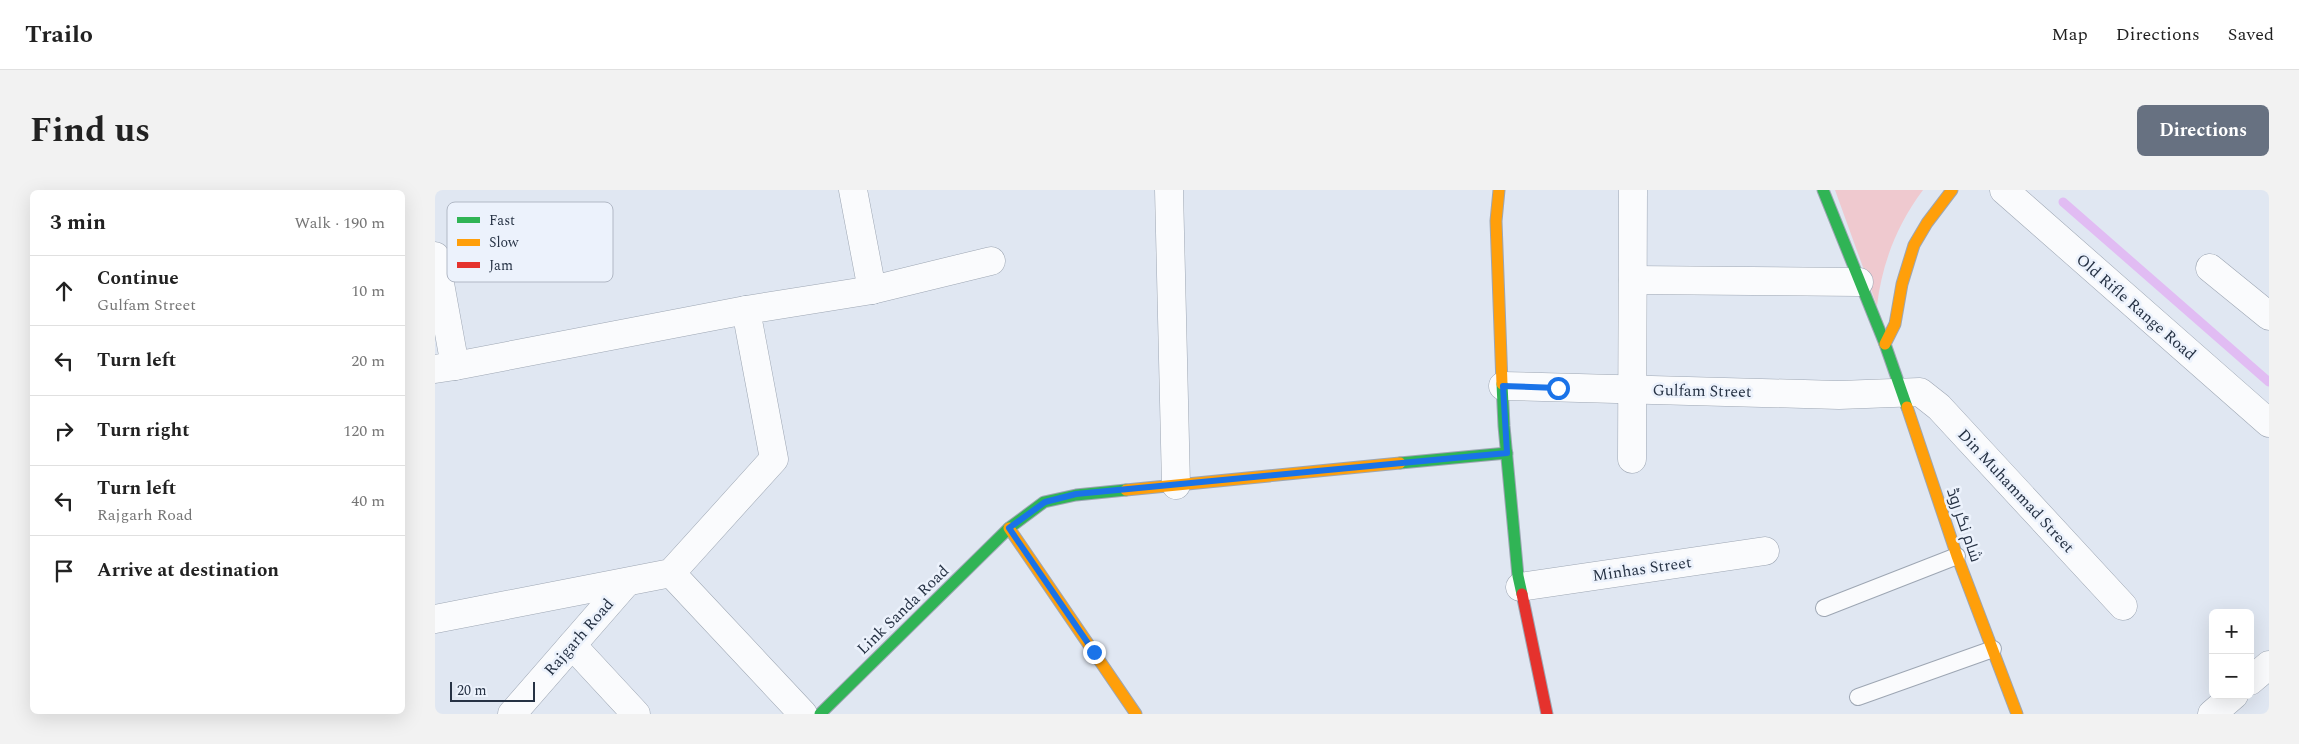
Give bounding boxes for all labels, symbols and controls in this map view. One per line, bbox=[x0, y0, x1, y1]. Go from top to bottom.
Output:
text: Trailo bbox=[25, 17, 93, 53]
text: Map bbox=[2052, 21, 2088, 48]
text: Directions bbox=[2116, 21, 2200, 48]
text: Saved bbox=[2228, 21, 2274, 48]
text: Find us bbox=[30, 104, 150, 157]
button: Directions bbox=[2137, 105, 2269, 156]
legend bbox=[447, 202, 613, 282]
text: 3 min bbox=[50, 207, 106, 239]
text: Fast bbox=[489, 210, 515, 231]
text: Walk · 190 m bbox=[294, 211, 385, 235]
text: Slow bbox=[489, 232, 519, 253]
street label: Old Rifle Range Road bbox=[2071, 248, 2201, 366]
text: Jam bbox=[489, 255, 513, 276]
text: Continue bbox=[97, 264, 179, 293]
icon: ahead bbox=[50, 277, 78, 305]
text: 10 m bbox=[351, 279, 385, 303]
text: Gulfam Street bbox=[97, 293, 196, 317]
text: Turn left bbox=[97, 346, 176, 375]
icon: left bbox=[50, 347, 78, 375]
text: 20 m bbox=[351, 349, 385, 373]
route start bbox=[1547, 377, 1570, 400]
street label: Gulfam Street bbox=[1652, 378, 1752, 404]
text: Turn right bbox=[97, 416, 190, 445]
icon: right bbox=[50, 417, 78, 445]
text: 120 m bbox=[343, 419, 385, 443]
street label: Din Muhammad Street bbox=[1952, 423, 2080, 559]
text: Turn left bbox=[97, 474, 176, 503]
street label: شام نگر روڈ bbox=[1940, 485, 1988, 565]
icon: left bbox=[50, 487, 78, 515]
text: 40 m bbox=[351, 489, 385, 513]
text: Rajgarh Road bbox=[97, 503, 193, 527]
street label: Minhas Street bbox=[1591, 550, 1693, 588]
text: Arrive at destination bbox=[97, 556, 279, 585]
icon: arrive bbox=[50, 557, 78, 585]
street label: Link Sanda Road bbox=[851, 560, 955, 660]
street label: Rajgarh Road bbox=[539, 593, 619, 681]
map controls bbox=[2209, 609, 2254, 699]
button: + bbox=[2209, 609, 2254, 654]
route end bbox=[1083, 641, 1106, 664]
button: − bbox=[2209, 654, 2254, 699]
scale bar bbox=[450, 679, 535, 702]
text: 20 m bbox=[457, 680, 487, 701]

